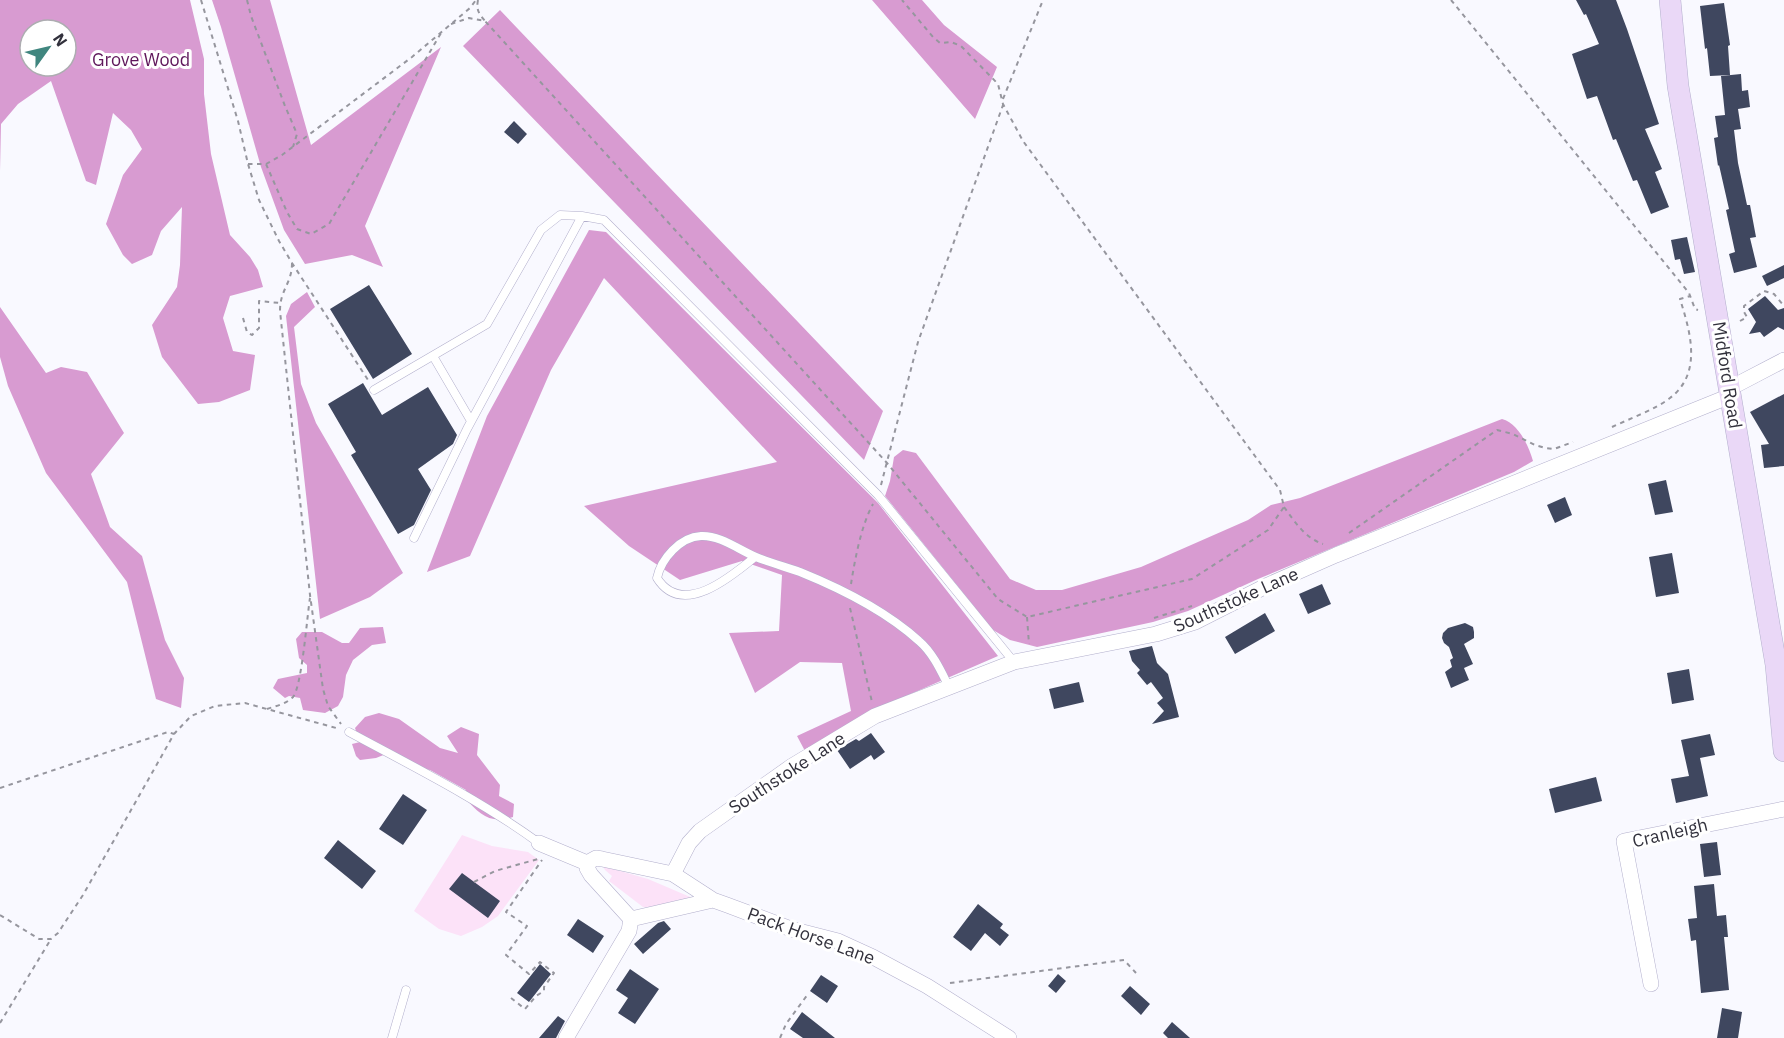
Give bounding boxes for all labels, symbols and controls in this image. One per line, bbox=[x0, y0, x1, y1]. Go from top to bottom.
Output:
north arrow bbox=[18, 18, 78, 78]
text: N bbox=[49, 29, 72, 50]
park label: Grove Wood bbox=[92, 48, 190, 71]
street label: Midford Road bbox=[1708, 320, 1747, 430]
street label: Southstoke Lane bbox=[1170, 562, 1302, 637]
street label: Southstoke Lane bbox=[724, 726, 849, 819]
street label: Cranleigh bbox=[1630, 813, 1710, 852]
street label: Pack Horse Lane bbox=[744, 902, 878, 969]

